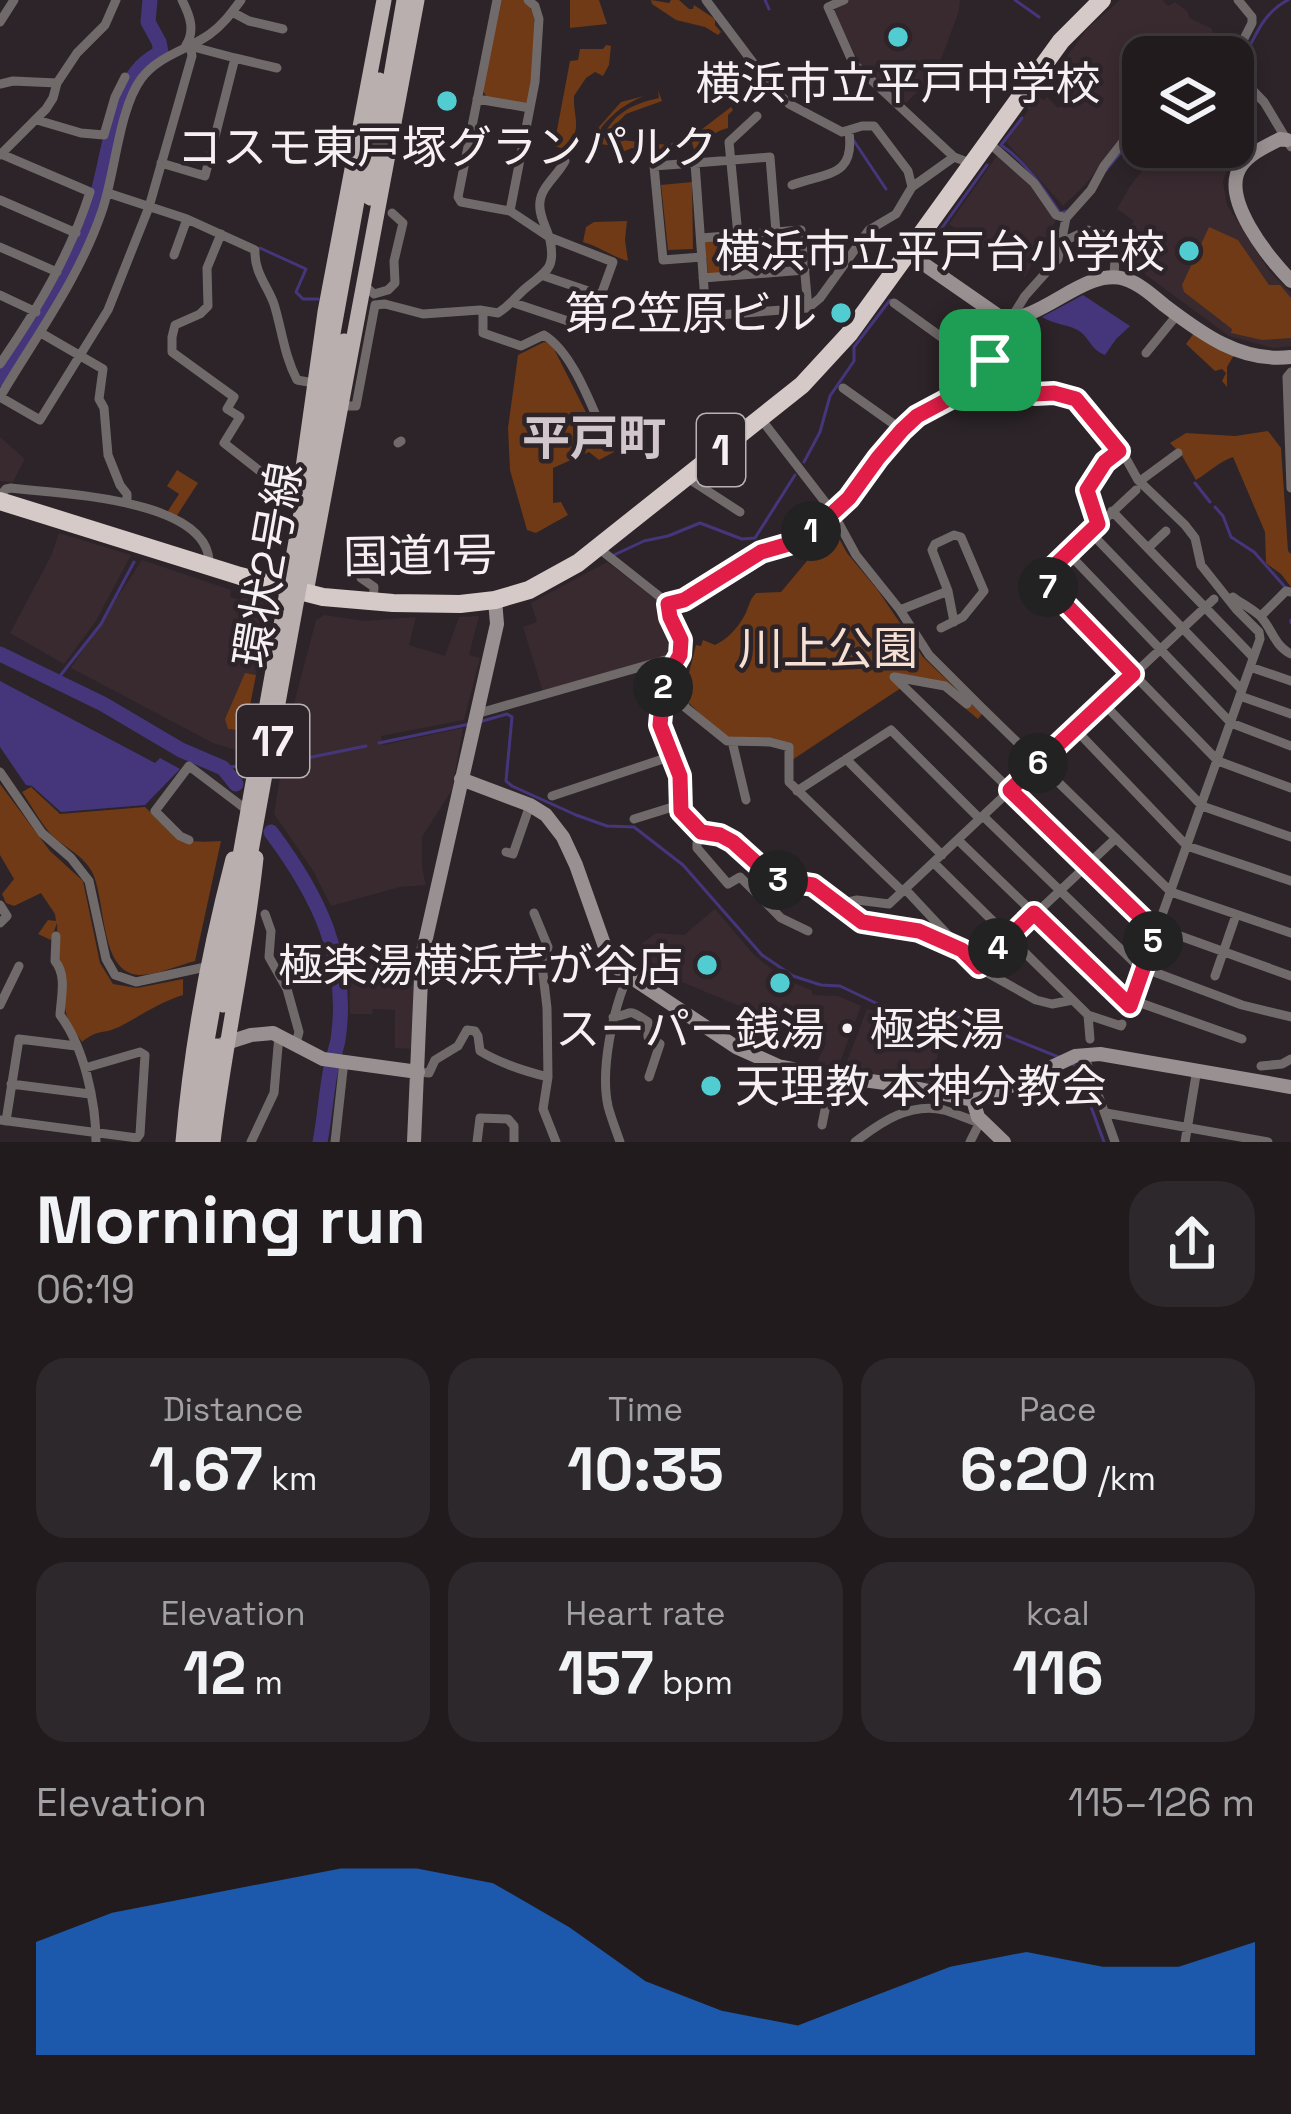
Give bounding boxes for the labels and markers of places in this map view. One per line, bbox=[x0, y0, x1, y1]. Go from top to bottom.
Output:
marker: 横浜市立平戸中学校 bbox=[885, 24, 911, 50]
place label: 横浜市立平戸中学校 bbox=[695, 55, 1101, 112]
marker: コスモ東戸塚グランパルク bbox=[434, 88, 460, 114]
place label: コスモ東戸塚グランパルク bbox=[177, 119, 717, 176]
place label: 横浜市立平戸台小学校 bbox=[715, 223, 1165, 280]
marker: 横浜市立平戸台小学校 bbox=[1176, 238, 1202, 264]
place label: 第2笠原ビル bbox=[565, 285, 817, 342]
marker: 第2笠原ビル bbox=[828, 300, 854, 326]
pin bbox=[939, 309, 1041, 411]
pin: 1 bbox=[781, 501, 841, 561]
pin: 7 bbox=[1018, 557, 1078, 617]
pin: 2 bbox=[633, 657, 693, 717]
pin: 6 bbox=[1008, 733, 1068, 793]
pin: 3 bbox=[748, 850, 808, 910]
pin: 5 bbox=[1123, 911, 1183, 971]
pin: 4 bbox=[968, 918, 1028, 978]
place label: 極楽湯横浜芹が谷店 bbox=[278, 937, 683, 994]
marker: 極楽湯横浜芹が谷店 bbox=[694, 952, 720, 978]
marker: スーパー銭湯・極楽湯 bbox=[767, 970, 793, 996]
place label: スーパー銭湯・極楽湯 bbox=[555, 1001, 1005, 1058]
place label: 天理教 本神分教会 bbox=[735, 1058, 1107, 1115]
marker: 天理教 本神分教会 bbox=[698, 1073, 724, 1099]

